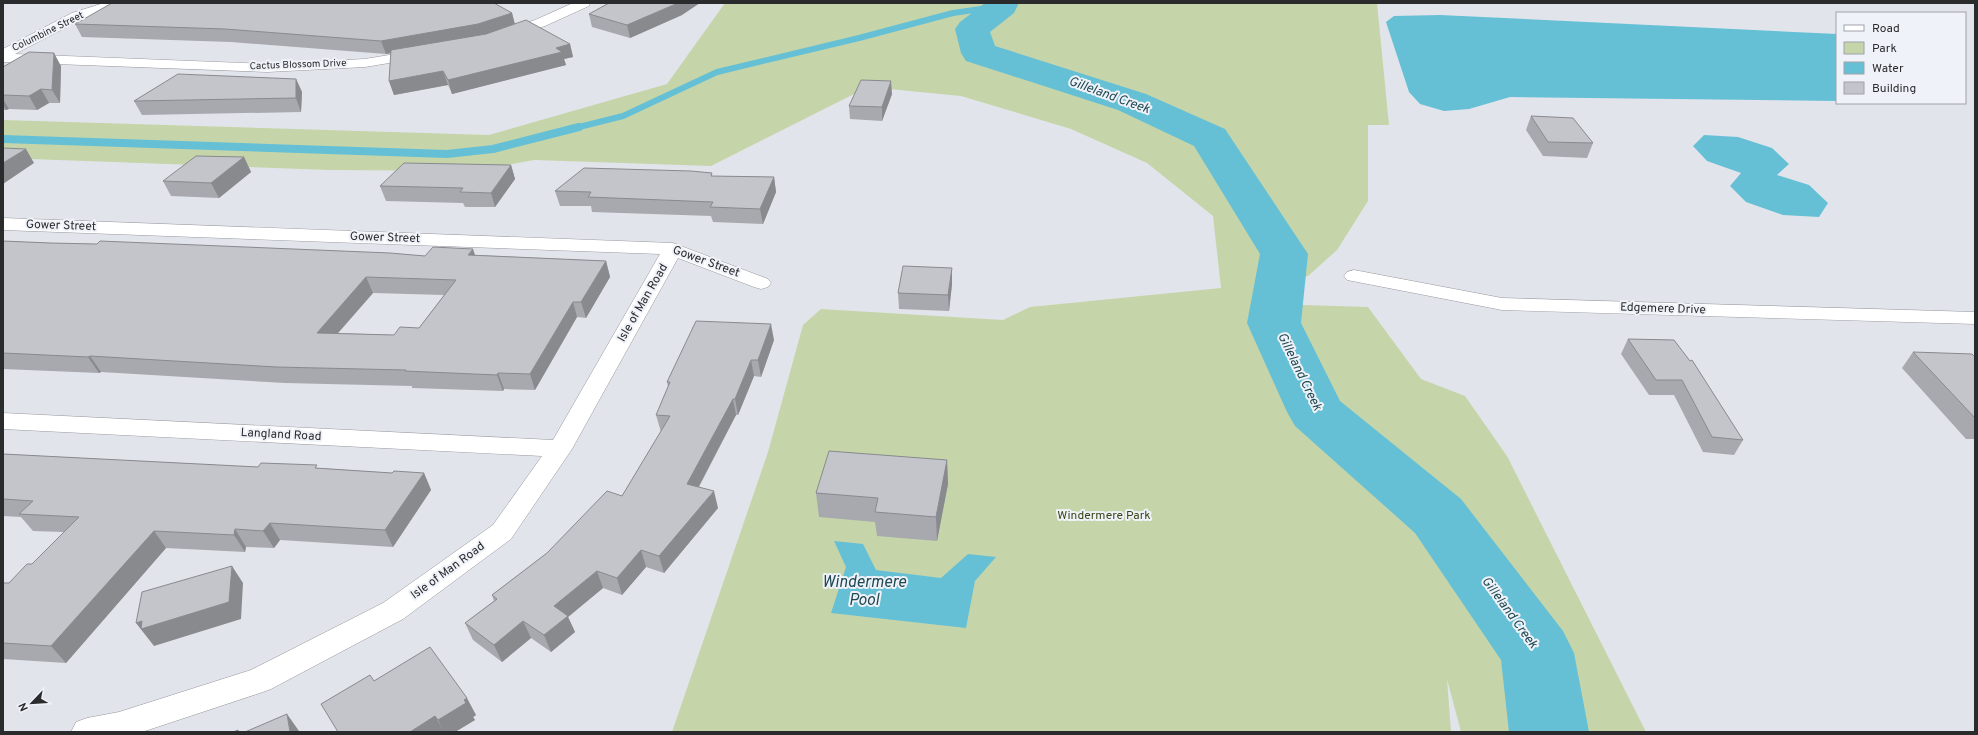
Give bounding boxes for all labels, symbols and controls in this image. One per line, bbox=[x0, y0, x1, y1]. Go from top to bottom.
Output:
street label: Columbine Street bbox=[10, 9, 86, 55]
legend bbox=[1836, 12, 1966, 104]
text: Road bbox=[1872, 21, 1900, 37]
text: Park bbox=[1872, 41, 1897, 57]
street label: Cactus Blossom Drive bbox=[249, 57, 347, 73]
text: Water bbox=[1872, 61, 1904, 77]
water label: Gilleland Creek bbox=[1066, 74, 1152, 118]
text: Building bbox=[1872, 81, 1916, 97]
street label: Gower Street bbox=[26, 217, 96, 235]
street label: Gower Street bbox=[350, 229, 420, 247]
street label: Gower Street bbox=[670, 242, 742, 282]
street label: Isle of Man Road bbox=[614, 261, 672, 345]
street label: Edgemere Drive bbox=[1620, 300, 1706, 318]
water label: Gilleland Creek bbox=[1273, 330, 1325, 414]
street label: Langland Road bbox=[240, 425, 322, 445]
park label: Windermere Park bbox=[1057, 508, 1151, 524]
street label: Isle of Man Road bbox=[408, 539, 488, 603]
water label: Windermere Pool bbox=[822, 573, 907, 611]
water label: Gilleland Creek bbox=[1478, 574, 1541, 652]
north arrow bbox=[12, 683, 52, 723]
text: N bbox=[16, 700, 32, 713]

